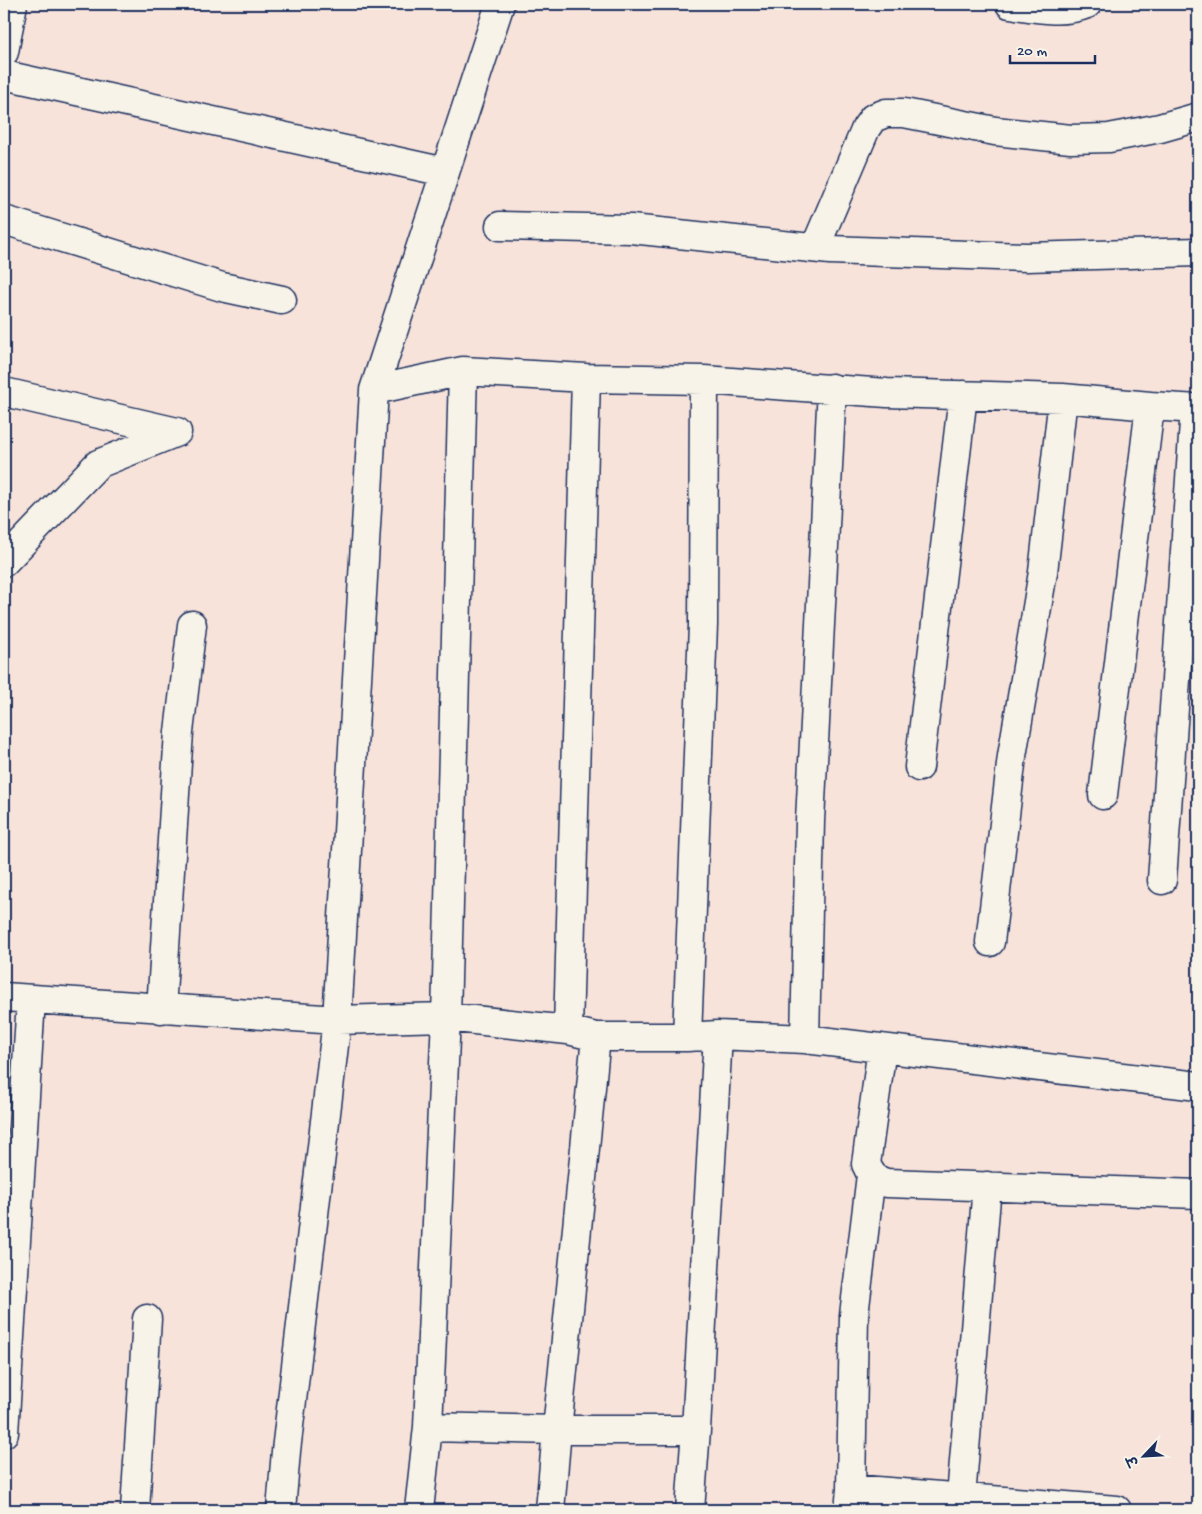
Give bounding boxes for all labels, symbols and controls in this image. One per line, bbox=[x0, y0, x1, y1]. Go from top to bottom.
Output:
scale bar bbox=[1010, 32, 1094, 64]
text: 20 m bbox=[1017, 43, 1047, 61]
north arrow bbox=[1120, 1432, 1170, 1482]
text: उ bbox=[1124, 1451, 1145, 1470]

